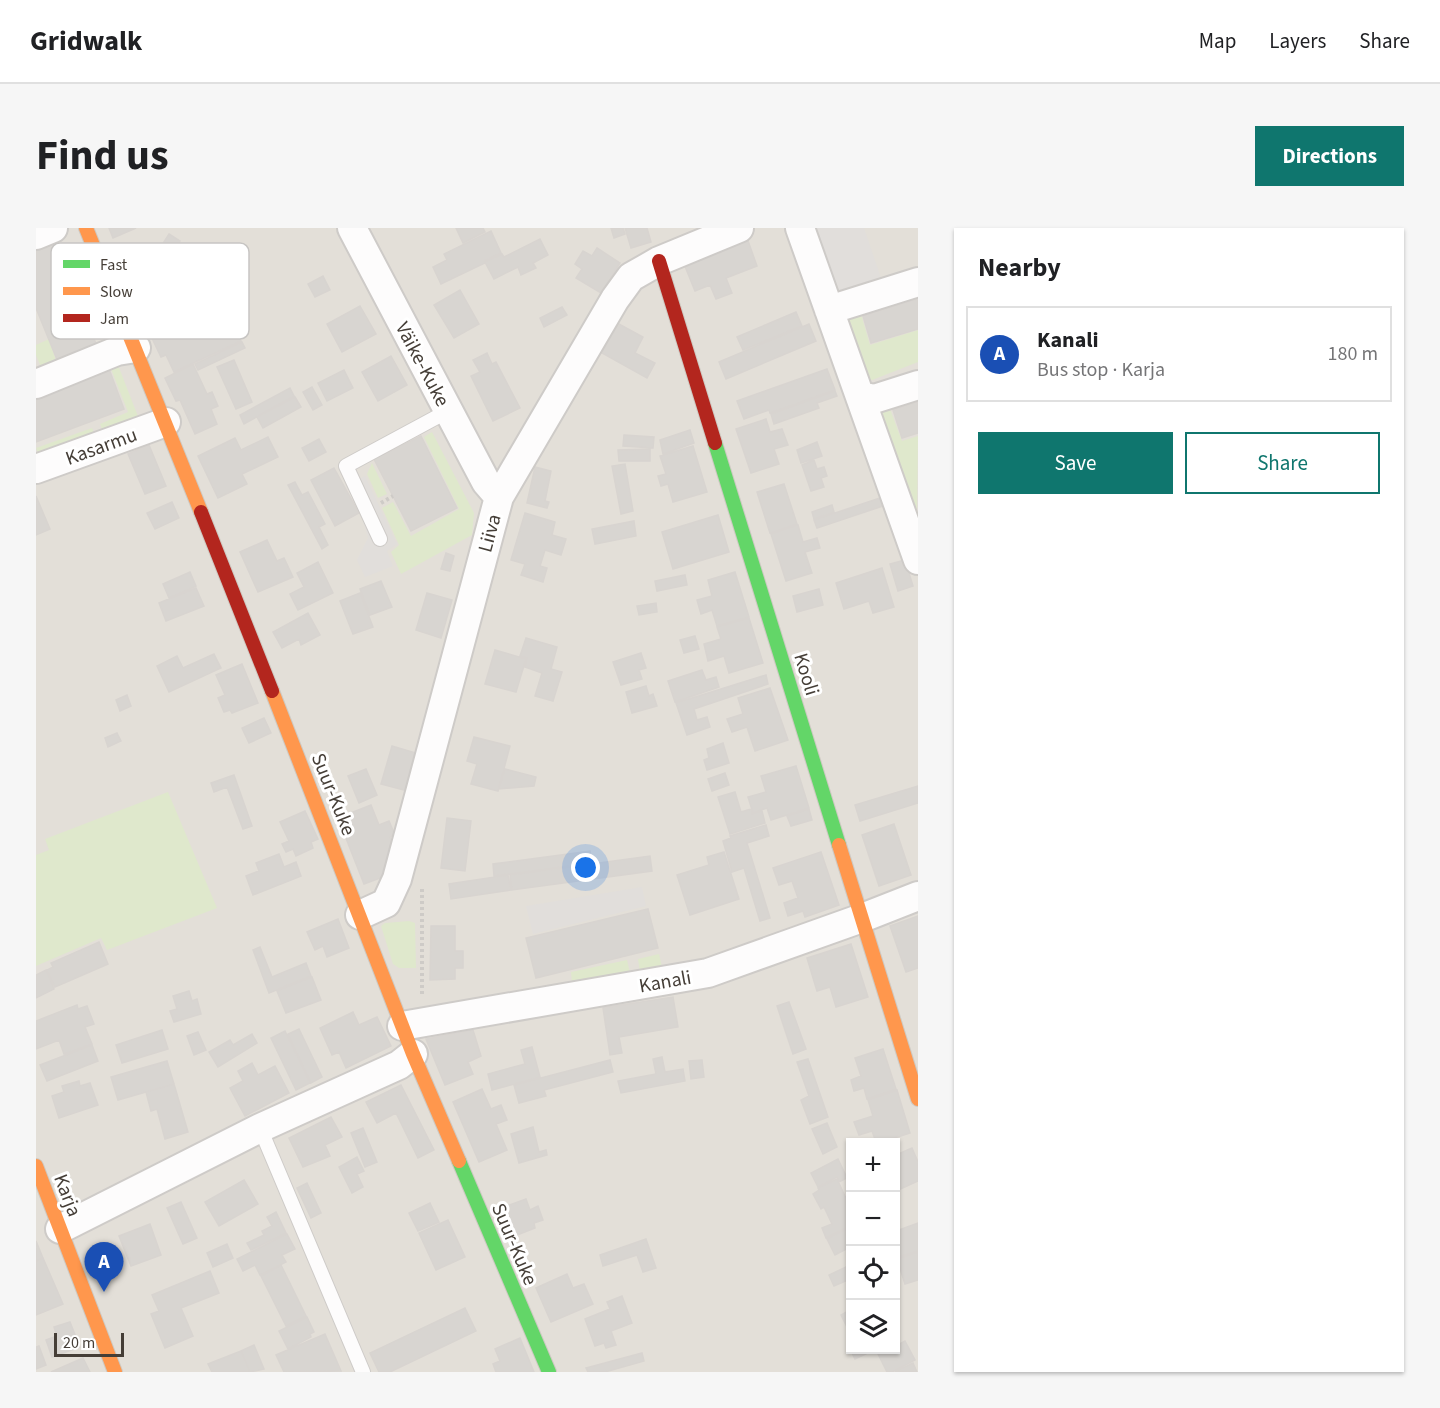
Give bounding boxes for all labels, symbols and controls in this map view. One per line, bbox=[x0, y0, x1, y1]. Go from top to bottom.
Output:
text: Gridwalk bbox=[30, 21, 142, 61]
text: Map bbox=[1199, 26, 1236, 56]
text: Layers bbox=[1269, 26, 1326, 56]
text: Share bbox=[1359, 26, 1410, 56]
text: Find us bbox=[36, 126, 169, 186]
button: Directions bbox=[1255, 126, 1404, 186]
legend bbox=[51, 243, 249, 339]
text: Nearby bbox=[978, 249, 1061, 286]
text: Fast bbox=[100, 254, 128, 276]
text: Slow bbox=[100, 281, 133, 303]
text: Jam bbox=[100, 308, 129, 330]
street label: Väike-Kuke bbox=[388, 317, 456, 412]
text: Kanali bbox=[1037, 324, 1099, 356]
text: A bbox=[994, 340, 1005, 368]
text: 180 m bbox=[1328, 340, 1378, 368]
text: Bus stop · Karja bbox=[1037, 356, 1165, 384]
street label: Kasarmu bbox=[62, 421, 141, 473]
button: Save bbox=[978, 432, 1173, 494]
button: Share bbox=[1185, 432, 1380, 494]
street label: Liiva bbox=[471, 511, 508, 556]
street label: Kooli bbox=[786, 650, 826, 699]
street label: Suur-Kuke bbox=[304, 749, 362, 840]
your location bbox=[571, 853, 600, 882]
street label: Kanali bbox=[637, 964, 694, 1000]
map controls bbox=[846, 1138, 900, 1354]
button: + bbox=[846, 1138, 900, 1192]
street label: Karja bbox=[46, 1170, 88, 1221]
button: − bbox=[846, 1192, 900, 1246]
street label: Suur-Kuke bbox=[484, 1199, 544, 1290]
pin: A bbox=[84, 1242, 124, 1292]
button: locate bbox=[846, 1246, 900, 1300]
button: layers bbox=[846, 1300, 900, 1354]
scale bar bbox=[54, 1330, 124, 1358]
text: 20 m bbox=[63, 1332, 95, 1354]

